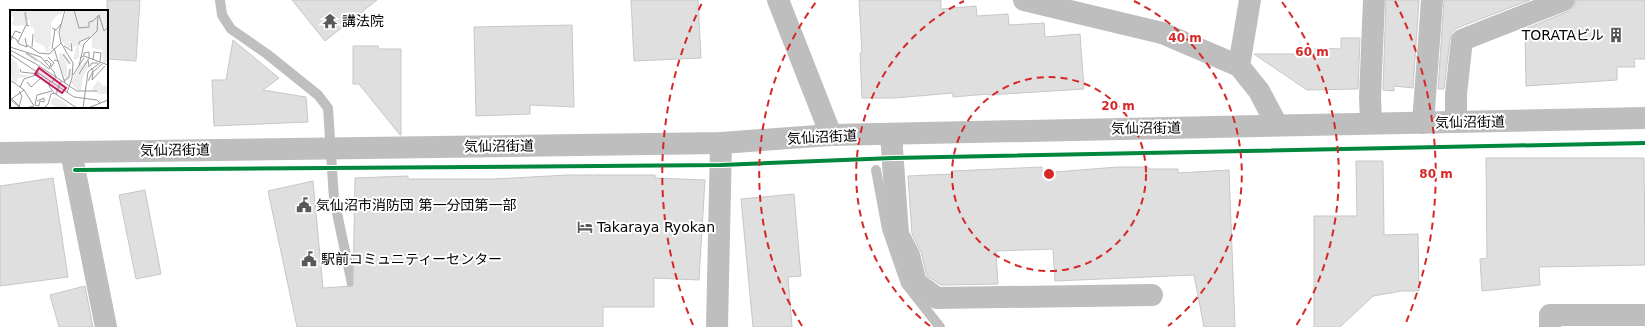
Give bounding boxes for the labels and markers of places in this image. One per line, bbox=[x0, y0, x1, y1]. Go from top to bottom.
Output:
temple icon: 講法院 bbox=[321, 12, 339, 30]
place label: 講法院 bbox=[342, 13, 384, 29]
building icon: TORATAビル bbox=[1607, 26, 1625, 44]
place label: TORATAビル bbox=[1521, 27, 1604, 43]
centre of rings bbox=[1042, 167, 1056, 181]
public building icon: 気仙沼市消防団 第一分団第一部 bbox=[295, 196, 313, 214]
place label: 気仙沼市消防団 第一分団第一部 bbox=[316, 197, 516, 213]
hotel icon: Takaraya Ryokan bbox=[576, 218, 594, 236]
place label: Takaraya Ryokan bbox=[596, 219, 715, 235]
public building icon: 駅前コミュニティーセンター bbox=[300, 250, 318, 268]
place label: 駅前コミュニティーセンター bbox=[321, 251, 502, 267]

